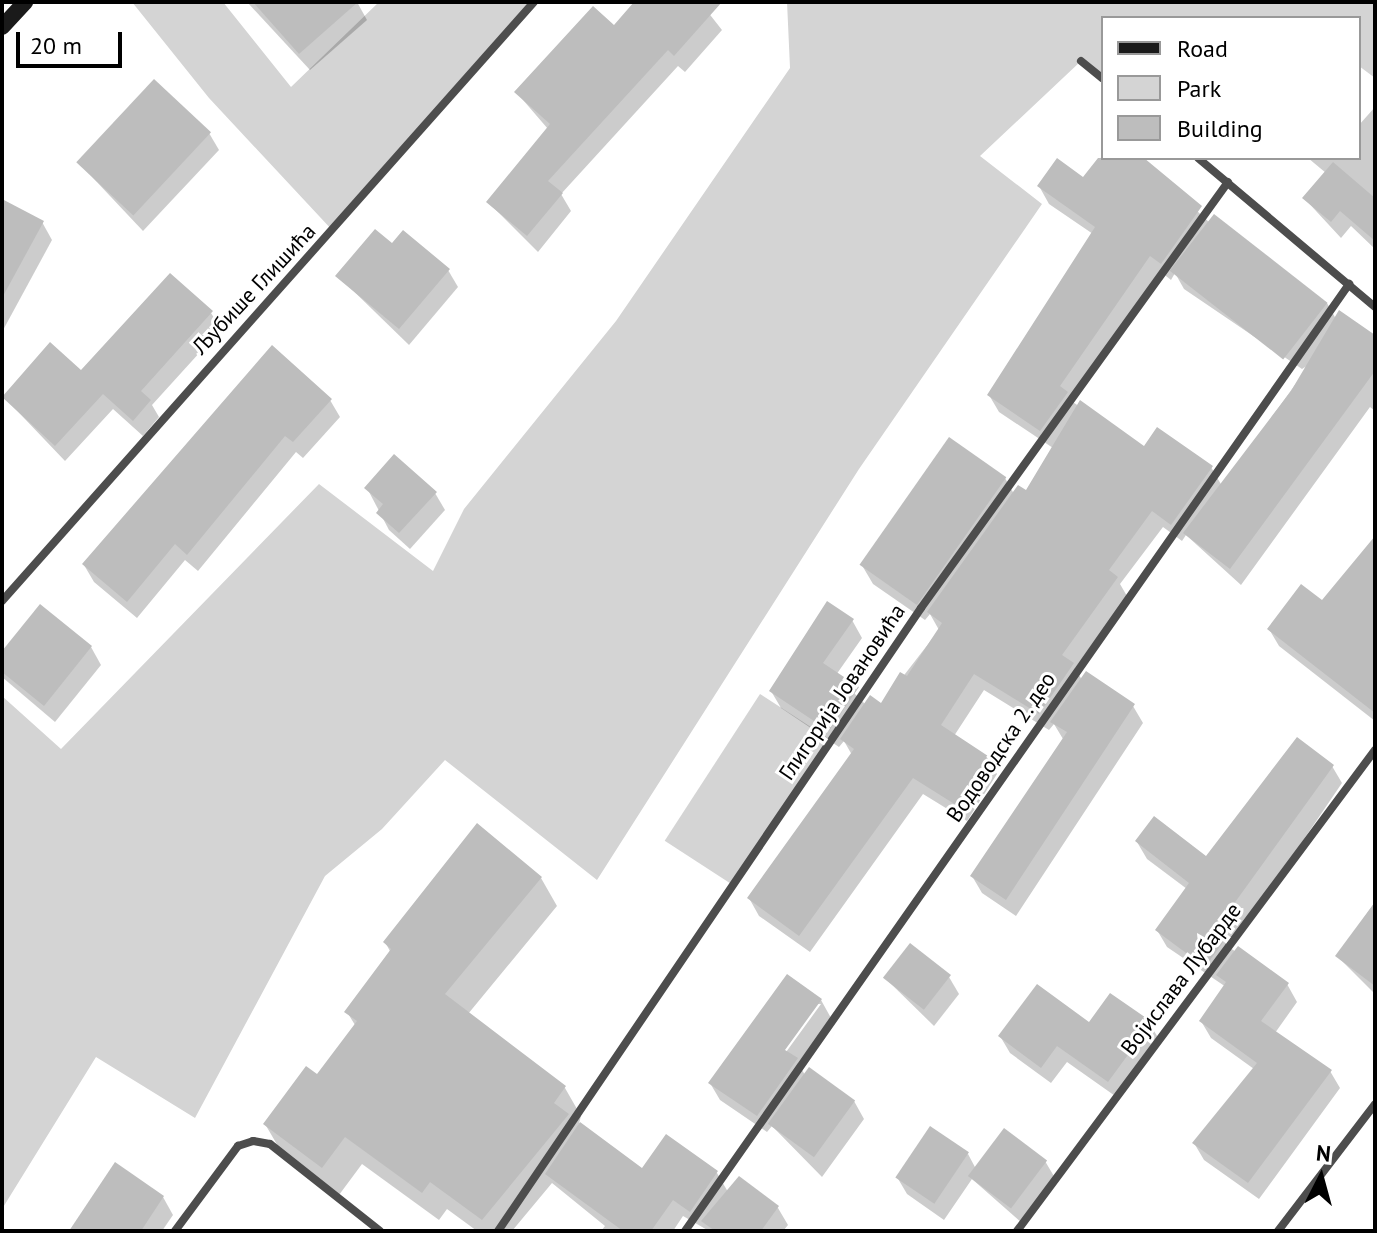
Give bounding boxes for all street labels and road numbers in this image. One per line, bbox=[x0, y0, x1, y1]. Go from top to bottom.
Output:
street label: Љубише Глишића bbox=[187, 218, 321, 360]
street label: Глигорија Јовановића bbox=[773, 599, 911, 785]
street label: Водоводска 2. део bbox=[941, 666, 1061, 828]
street label: Војислава Лубарде bbox=[1115, 898, 1247, 1060]

